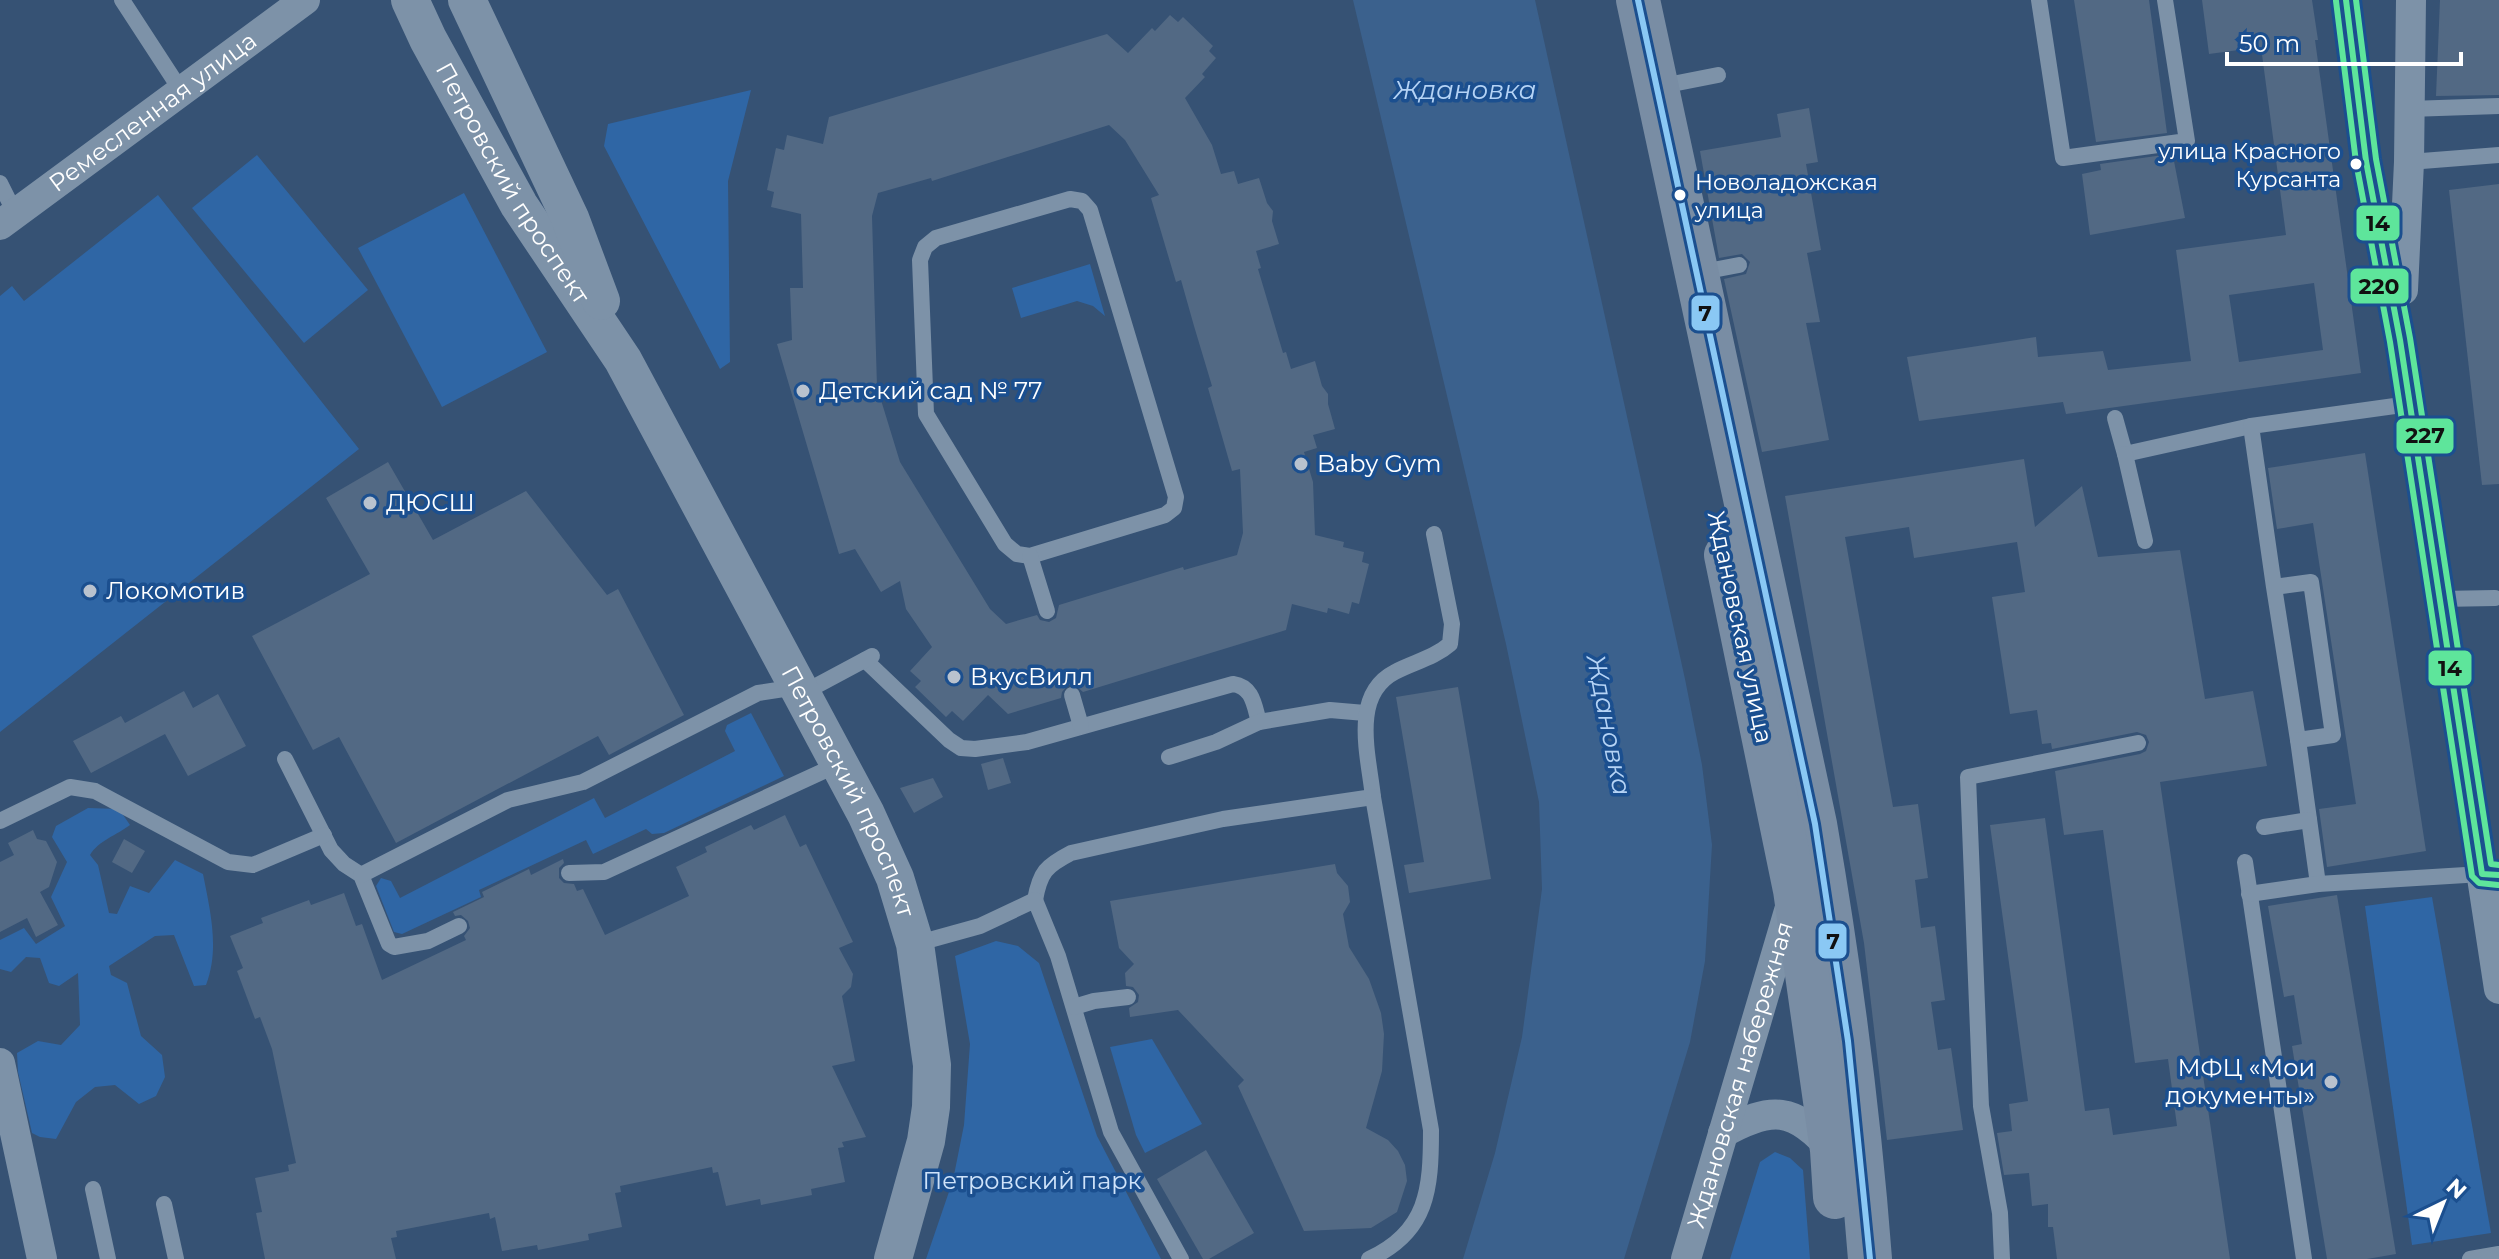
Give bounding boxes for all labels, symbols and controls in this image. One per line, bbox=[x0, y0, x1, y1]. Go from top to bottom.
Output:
scale bar bbox=[2227, 16, 2461, 66]
street label: Ремесленная улица bbox=[43, 26, 262, 198]
text: 50 m bbox=[2239, 29, 2300, 58]
street label: Петровский проспект bbox=[430, 57, 596, 309]
water label: Ждановка bbox=[1392, 74, 1537, 106]
place label: улица Красного Курсанта bbox=[2157, 138, 2341, 193]
marker: улица Красного Курсанта bbox=[2348, 156, 2364, 172]
place label: Новоладожская улица bbox=[1694, 169, 1878, 224]
marker: Новоладожская улица bbox=[1672, 187, 1688, 203]
line badge: 14 bbox=[2355, 204, 2401, 242]
text: 14 bbox=[2366, 210, 2390, 237]
line badge: 220 bbox=[2349, 267, 2410, 305]
text: 220 bbox=[2359, 273, 2400, 300]
line badge: 7 bbox=[1690, 294, 1721, 332]
text: 7 bbox=[1698, 300, 1712, 327]
place label: Детский сад № 77 bbox=[819, 376, 1042, 405]
marker: Детский сад № 77 bbox=[794, 382, 812, 400]
line badge: 227 bbox=[2395, 417, 2455, 455]
text: 227 bbox=[2405, 422, 2445, 449]
place label: Baby Gym bbox=[1317, 449, 1442, 478]
marker: Baby Gym bbox=[1292, 455, 1310, 473]
place label: ДЮСШ bbox=[386, 488, 475, 517]
marker: ДЮСШ bbox=[361, 494, 379, 512]
street label: Ждановская улица bbox=[1702, 508, 1779, 746]
place label: Локомотив bbox=[106, 576, 245, 605]
marker: Локомотив bbox=[81, 582, 99, 600]
line badge: 14 bbox=[2427, 649, 2473, 687]
water label: Ждановка bbox=[1579, 651, 1638, 798]
text: 14 bbox=[2438, 655, 2462, 682]
street label: Петровский проспект bbox=[775, 661, 921, 921]
place label: ВкусВилл bbox=[970, 662, 1093, 691]
marker: ВкусВилл bbox=[945, 668, 963, 686]
street label: Ждановская набережная bbox=[1681, 918, 1799, 1231]
line badge: 7 bbox=[1817, 922, 1848, 960]
text: 7 bbox=[1826, 928, 1840, 955]
place label: МФЦ «Мои документы» bbox=[2166, 1053, 2315, 1110]
marker: МФЦ «Мои документы» bbox=[2322, 1073, 2340, 1091]
north arrow bbox=[2403, 1163, 2483, 1243]
park label: Петровский парк bbox=[922, 1166, 1142, 1195]
text: N bbox=[2441, 1173, 2472, 1205]

